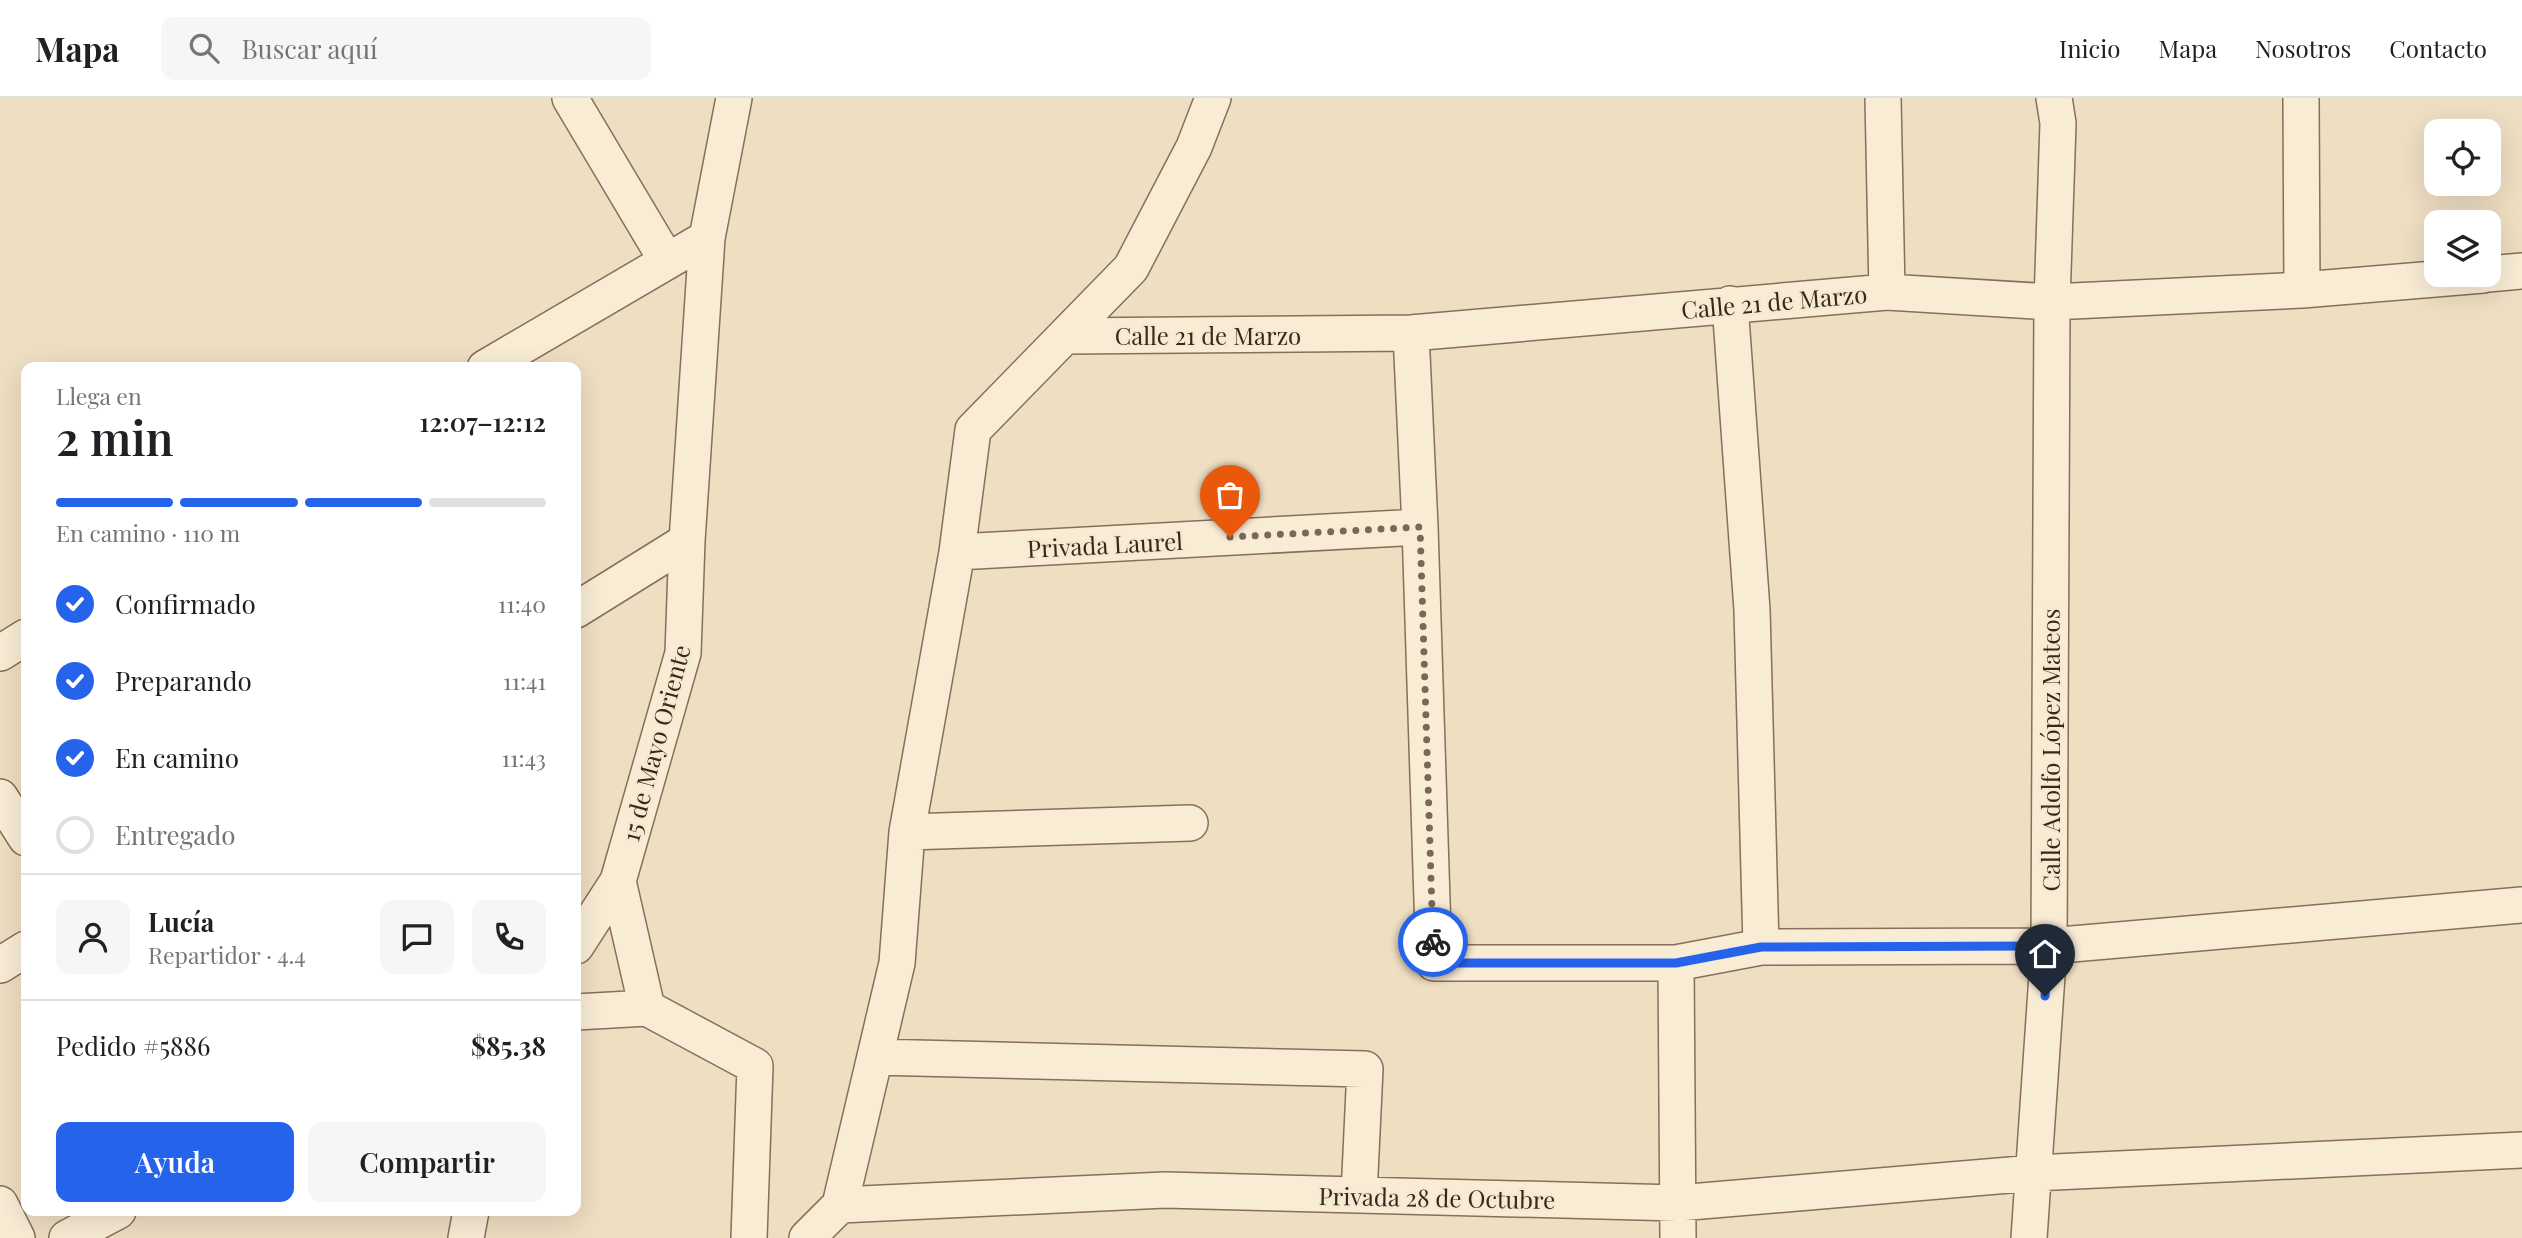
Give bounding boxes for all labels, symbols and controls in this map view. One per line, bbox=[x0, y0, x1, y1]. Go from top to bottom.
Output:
search box bbox=[161, 17, 651, 80]
text: Mapa bbox=[35, 26, 119, 70]
icon: search bbox=[185, 29, 223, 67]
text: Buscar aquí bbox=[241, 31, 378, 66]
text: Inicio bbox=[2059, 32, 2120, 64]
text: Mapa bbox=[2158, 32, 2217, 64]
text: Nosotros bbox=[2255, 32, 2351, 64]
text: Contacto bbox=[2389, 32, 2487, 64]
map controls bbox=[2424, 119, 2501, 287]
button: locate bbox=[2424, 119, 2501, 196]
button: layers bbox=[2424, 210, 2501, 287]
street label: Calle 21 de Marzo bbox=[1680, 277, 1868, 325]
street label: Calle 21 de Marzo bbox=[1115, 319, 1301, 351]
text: Llega en bbox=[56, 380, 142, 411]
text: 12:07–12:12 bbox=[419, 404, 546, 439]
text: 2 min bbox=[56, 406, 174, 468]
pin bbox=[1200, 465, 1260, 537]
icon: bag bbox=[1211, 476, 1249, 514]
text: En camino · 110 m bbox=[56, 517, 240, 548]
street label: Privada Laurel bbox=[1026, 524, 1184, 564]
icon: check bbox=[56, 585, 94, 623]
text: Confirmado bbox=[115, 586, 256, 621]
text: 11:40 bbox=[498, 588, 546, 619]
street label: Calle Adolfo López Mateos bbox=[2034, 609, 2066, 891]
street label: 15 de Mayo Oriente bbox=[613, 641, 697, 845]
icon: check bbox=[56, 662, 94, 700]
text: Preparando bbox=[115, 663, 252, 698]
text: 11:41 bbox=[503, 665, 546, 696]
icon: check bbox=[56, 739, 94, 777]
text: En camino bbox=[115, 740, 239, 775]
text: 11:43 bbox=[502, 742, 546, 773]
text: Entregado bbox=[115, 817, 236, 852]
button: person bbox=[56, 900, 130, 974]
button: chat bbox=[380, 900, 454, 974]
button: phone bbox=[472, 900, 546, 974]
text: Lucía bbox=[148, 904, 214, 939]
courier bbox=[1398, 907, 1468, 977]
icon: bike bbox=[1414, 923, 1452, 961]
pin bbox=[2015, 924, 2075, 996]
icon: home bbox=[2026, 935, 2064, 973]
text: Repartidor · 4.4 bbox=[148, 939, 306, 970]
text: Pedido #5886 bbox=[56, 1028, 210, 1063]
text: $85.38 bbox=[471, 1028, 546, 1063]
button: Ayuda bbox=[56, 1122, 294, 1202]
button: Compartir bbox=[308, 1122, 546, 1202]
street label: Privada 28 de Octubre bbox=[1318, 1179, 1556, 1215]

